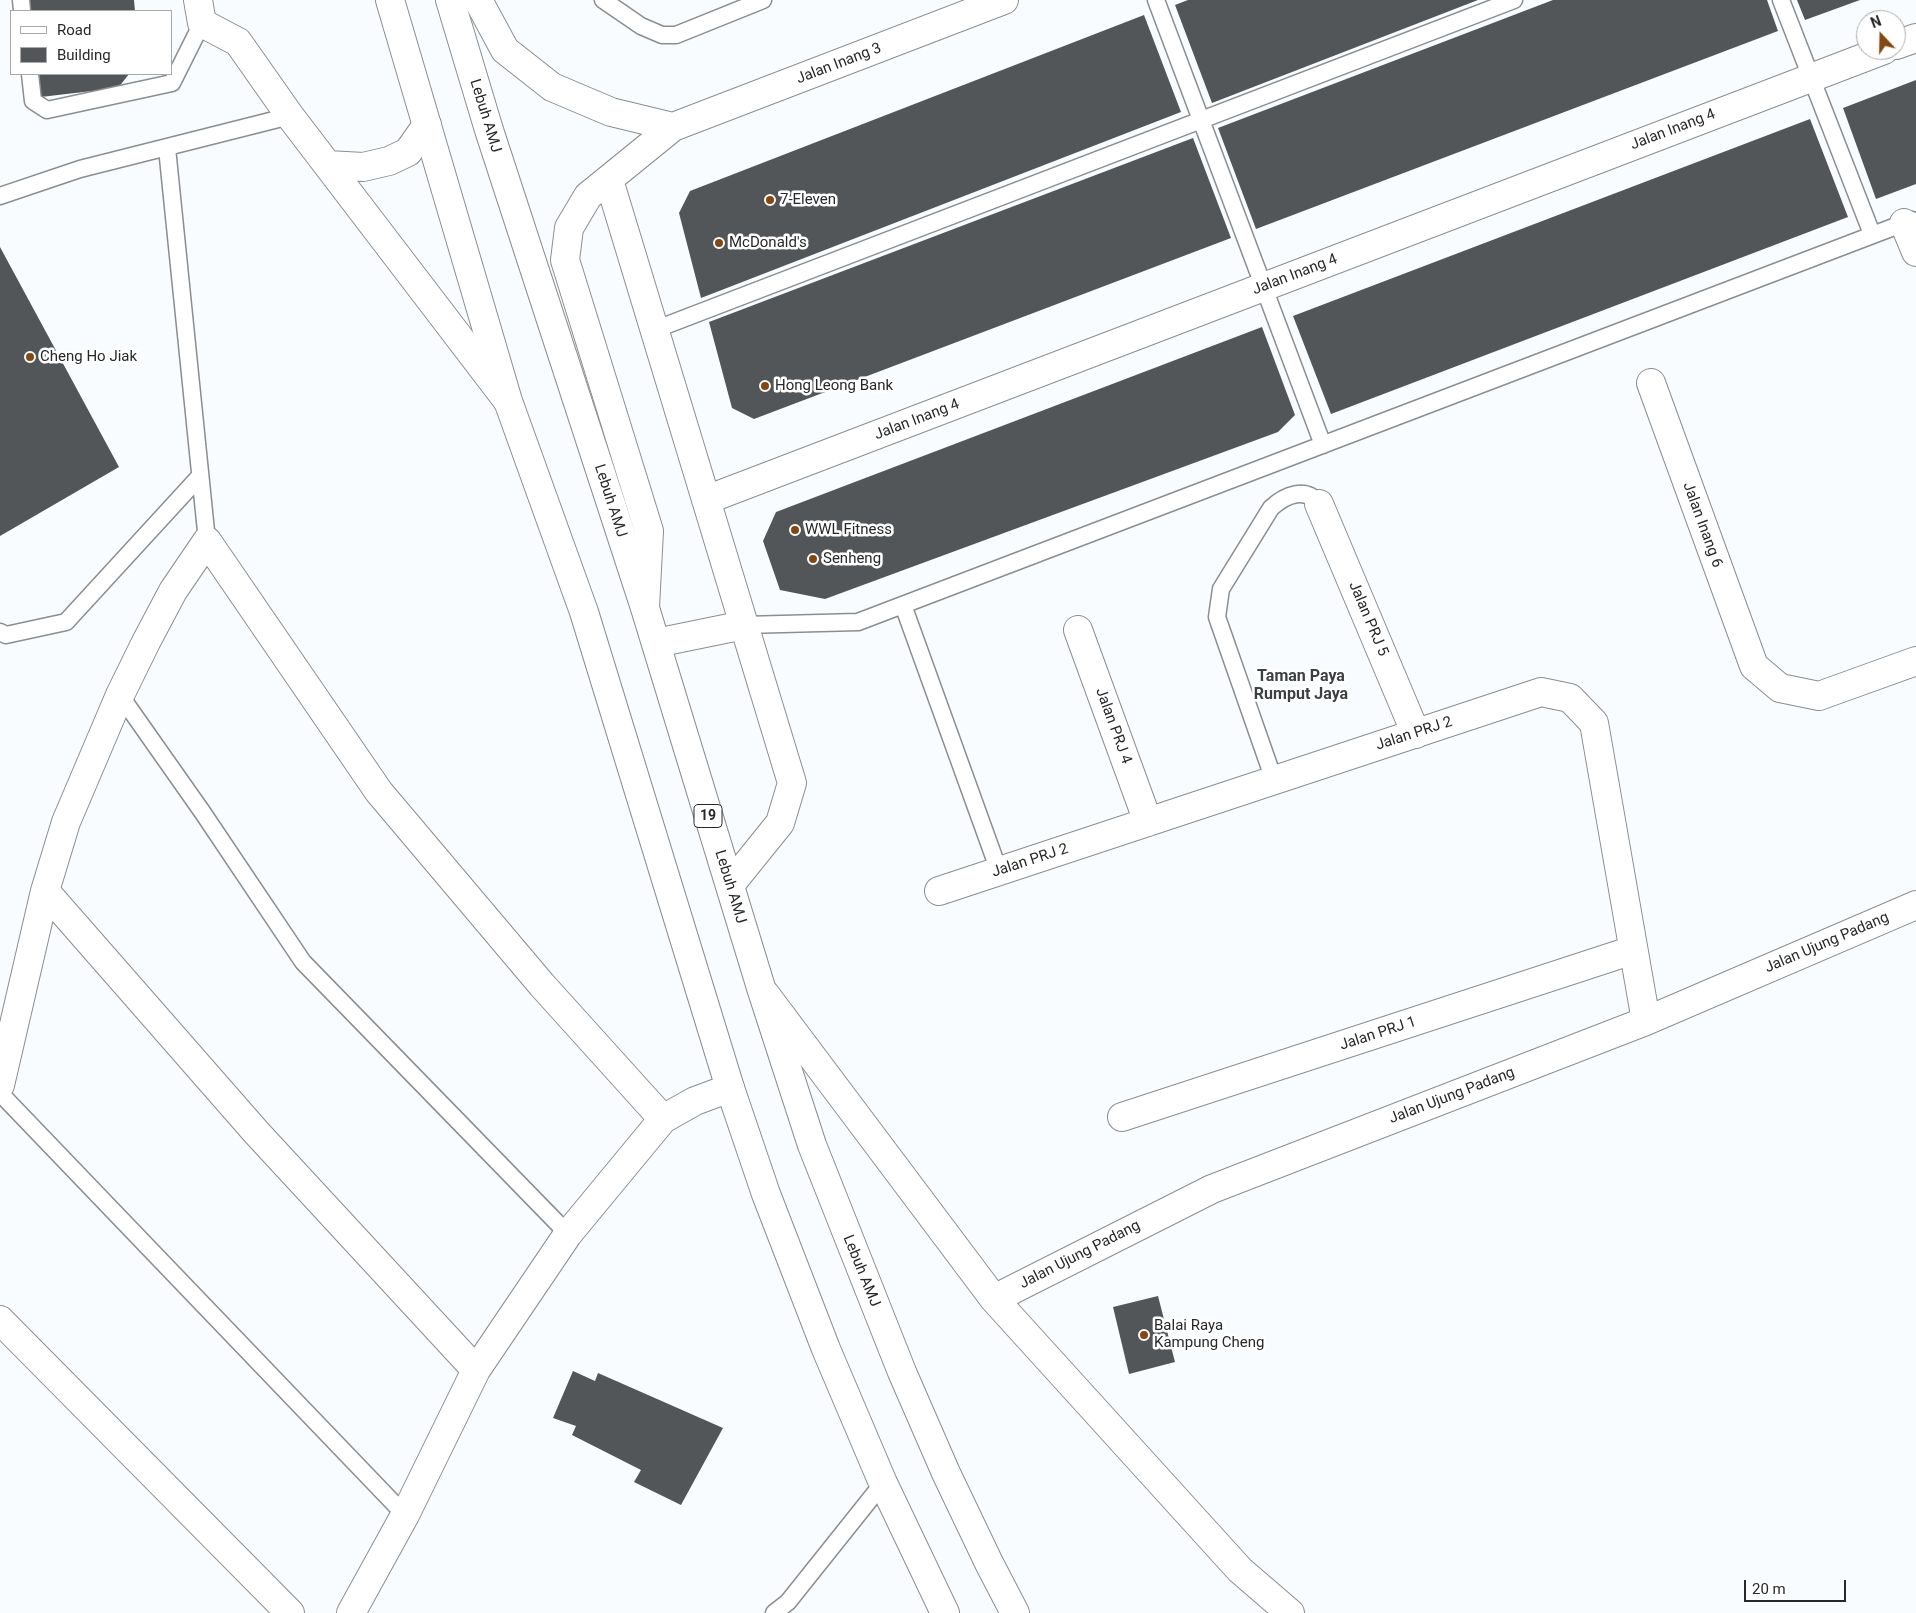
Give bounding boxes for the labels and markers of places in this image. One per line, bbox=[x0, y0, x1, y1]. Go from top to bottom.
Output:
place label: 7-Eleven bbox=[780, 191, 836, 209]
marker: 7-Eleven bbox=[764, 194, 776, 206]
place label: McDonald's bbox=[729, 234, 807, 252]
marker: McDonald's bbox=[713, 237, 725, 249]
place label: Cheng Ho Jiak bbox=[40, 348, 137, 366]
marker: Cheng Ho Jiak bbox=[24, 351, 36, 363]
place label: Hong Leong Bank bbox=[775, 377, 893, 395]
marker: Hong Leong Bank bbox=[759, 380, 771, 392]
place label: WWL Fitness bbox=[805, 521, 892, 539]
marker: WWL Fitness bbox=[789, 524, 801, 536]
place label: Senheng bbox=[823, 550, 881, 568]
marker: Senheng bbox=[807, 553, 819, 565]
place label: Balai Raya Kampung Cheng bbox=[1154, 1317, 1265, 1352]
marker: Balai Raya Kampung Cheng bbox=[1138, 1329, 1150, 1341]

